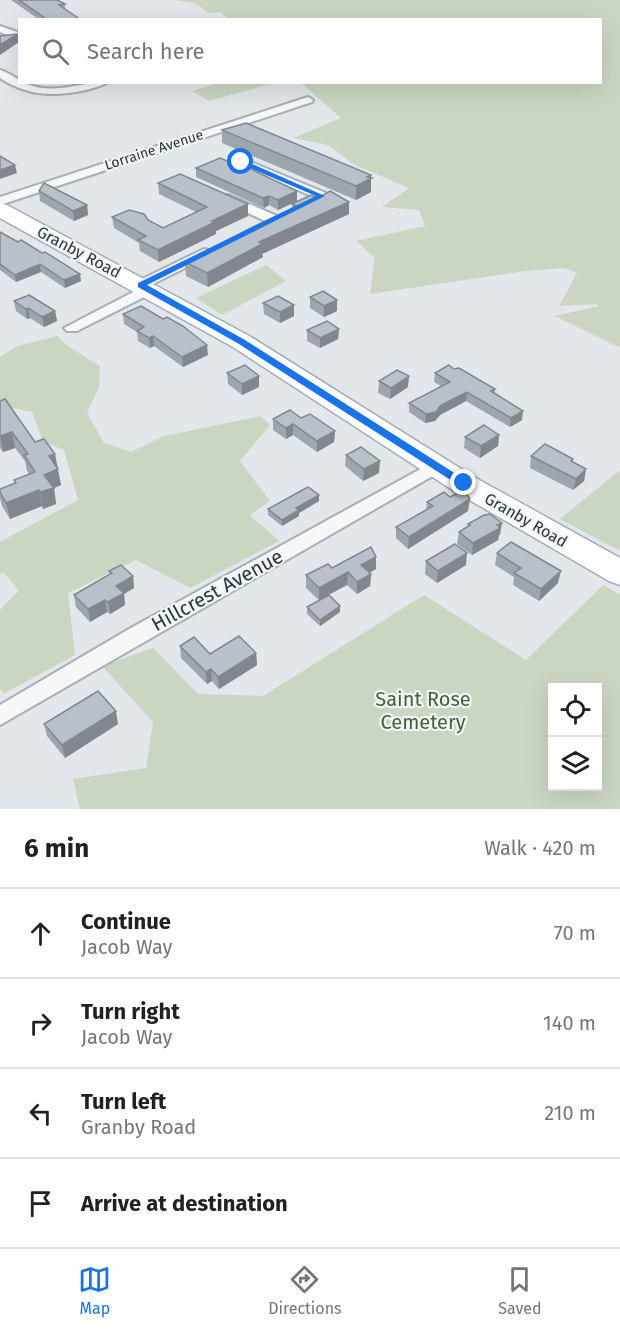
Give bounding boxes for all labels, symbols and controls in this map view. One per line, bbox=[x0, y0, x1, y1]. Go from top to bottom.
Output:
search box bbox=[18, 18, 602, 84]
icon: search bbox=[39, 35, 72, 68]
text: Search here bbox=[87, 38, 205, 65]
street label: Lorraine Avenue bbox=[103, 126, 205, 174]
route start bbox=[227, 148, 253, 174]
street label: Granby Road bbox=[34, 222, 124, 282]
route end bbox=[450, 469, 476, 495]
street label: Granby Road bbox=[481, 489, 571, 551]
street label: Hillcrest Avenue bbox=[147, 544, 287, 636]
map controls bbox=[548, 683, 602, 791]
button: locate bbox=[548, 683, 602, 737]
park label: Saint Rose Cemetery bbox=[375, 687, 471, 734]
button: layers bbox=[548, 737, 602, 791]
text: 6 min bbox=[24, 833, 89, 864]
text: Walk · 420 m bbox=[484, 836, 596, 860]
text: Continue bbox=[81, 908, 171, 935]
icon: ahead bbox=[24, 917, 57, 950]
text: 70 m bbox=[554, 921, 596, 945]
text: Jacob Way bbox=[81, 935, 172, 959]
text: Turn right bbox=[81, 998, 180, 1025]
icon: right bbox=[24, 1007, 57, 1040]
text: 140 m bbox=[543, 1011, 596, 1035]
text: Jacob Way bbox=[81, 1025, 172, 1049]
text: Turn left bbox=[81, 1088, 166, 1115]
icon: left bbox=[24, 1097, 57, 1130]
text: 210 m bbox=[544, 1101, 596, 1125]
text: Granby Road bbox=[81, 1115, 196, 1139]
icon: arrive bbox=[24, 1187, 57, 1220]
text: Arrive at destination bbox=[81, 1190, 288, 1217]
tab: Map bbox=[78, 1263, 111, 1318]
tab: Directions bbox=[268, 1263, 342, 1318]
tab: Saved bbox=[498, 1263, 542, 1318]

